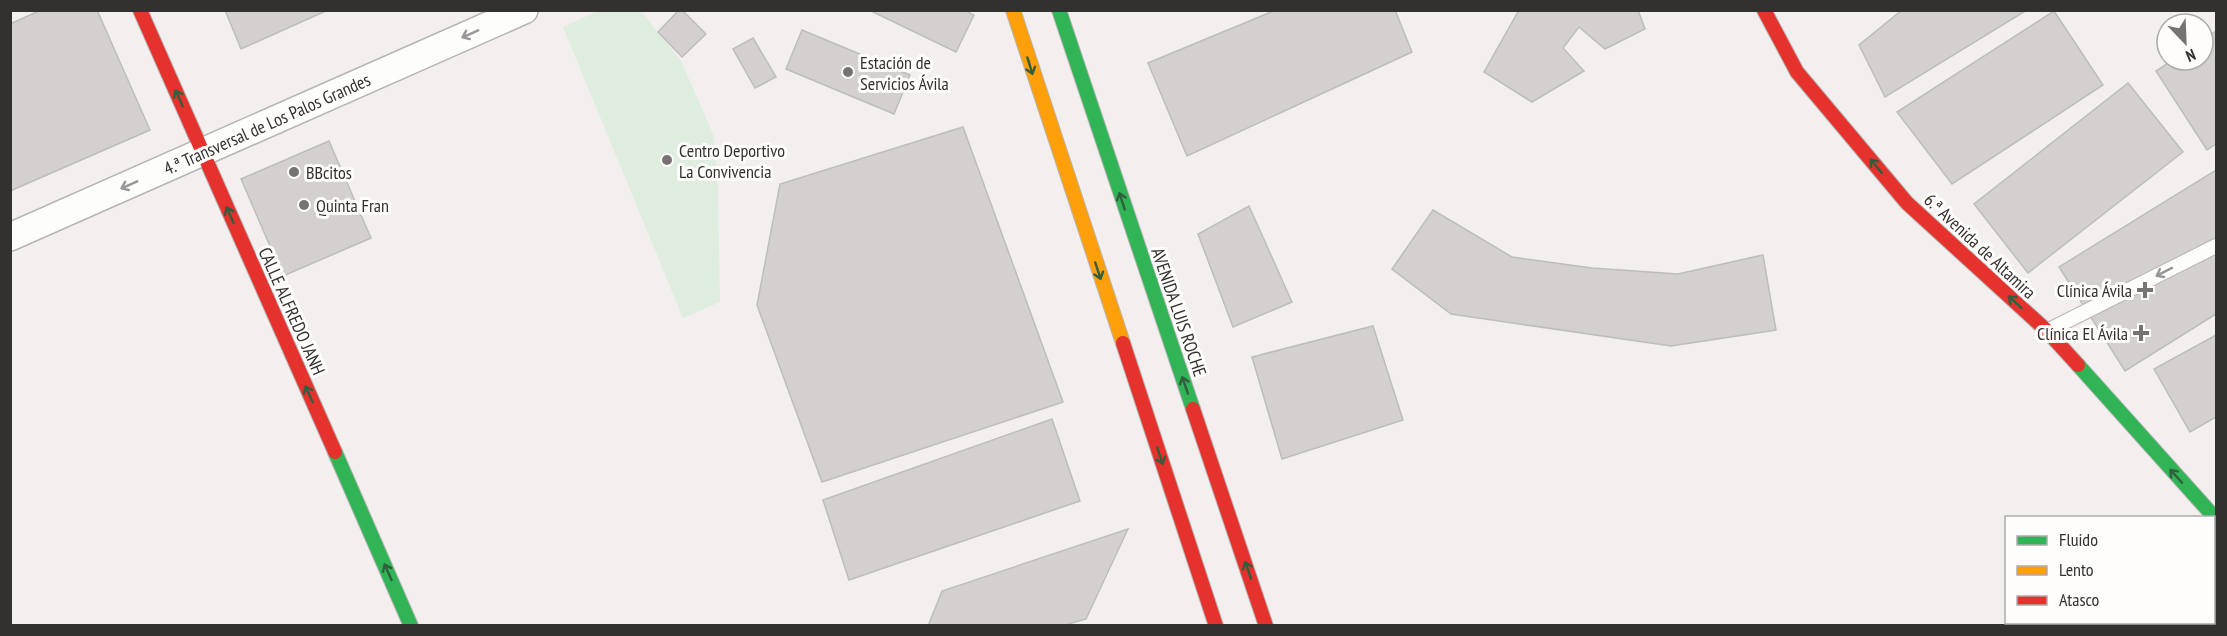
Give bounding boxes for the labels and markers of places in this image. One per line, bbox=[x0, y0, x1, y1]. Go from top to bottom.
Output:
place label: Estación de Servicios Ávila bbox=[860, 51, 949, 95]
marker: Estación de Servicios Ávila bbox=[841, 65, 855, 79]
place label: Centro Deportivo La Convivencia bbox=[679, 139, 785, 183]
marker: Centro Deportivo La Convivencia bbox=[660, 153, 674, 167]
place label: BBcitos bbox=[306, 161, 352, 184]
marker: BBcitos bbox=[287, 165, 301, 179]
place label: Quinta Fran bbox=[316, 194, 389, 217]
marker: Quinta Fran bbox=[297, 198, 311, 212]
place label: Clínica Ávila bbox=[2057, 279, 2132, 302]
marker: Clínica Ávila bbox=[2136, 281, 2154, 299]
place label: Clínica El Ávila bbox=[2037, 322, 2128, 345]
marker: Clínica El Ávila bbox=[2132, 324, 2150, 342]

